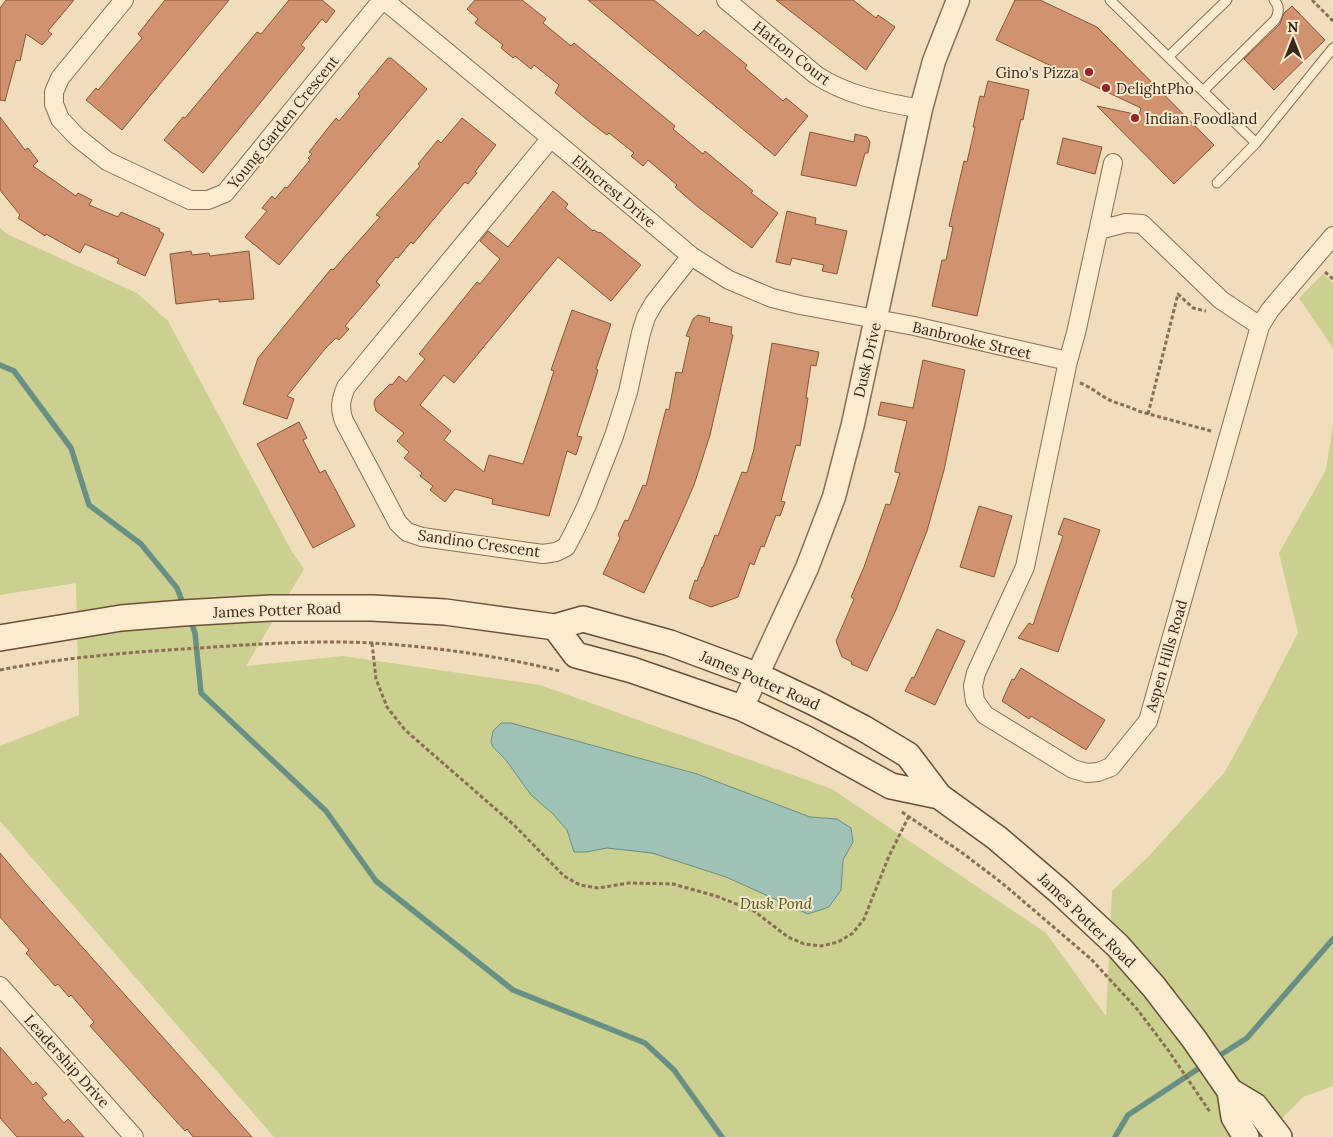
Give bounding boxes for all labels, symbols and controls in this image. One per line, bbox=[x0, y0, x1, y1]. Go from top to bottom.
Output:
north arrow bbox=[1268, 15, 1318, 65]
street label: Hatton Court bbox=[749, 17, 835, 89]
text: N bbox=[1288, 18, 1299, 36]
street label: Young Garden Crescent bbox=[223, 51, 343, 193]
place label: Gino's Pizza bbox=[995, 63, 1079, 82]
marker: Gino's Pizza bbox=[1083, 66, 1095, 78]
place label: DelightPho bbox=[1116, 79, 1194, 98]
marker: DelightPho bbox=[1100, 82, 1112, 94]
place label: Indian Foodland bbox=[1145, 109, 1257, 128]
marker: Indian Foodland bbox=[1129, 112, 1141, 124]
street label: Elmcrest Drive bbox=[568, 150, 660, 232]
street label: Banbrooke Street bbox=[911, 317, 1033, 363]
street label: Dusk Drive bbox=[849, 321, 885, 399]
street label: Sandino Crescent bbox=[417, 525, 541, 561]
street label: James Potter Road bbox=[212, 598, 342, 622]
street label: Aspen Hills Road bbox=[1141, 598, 1191, 715]
street label: James Potter Road bbox=[696, 646, 823, 714]
street label: James Potter Road bbox=[1034, 868, 1140, 971]
park label: Dusk Pond bbox=[740, 894, 813, 913]
street label: Leadership Drive bbox=[20, 1011, 114, 1111]

